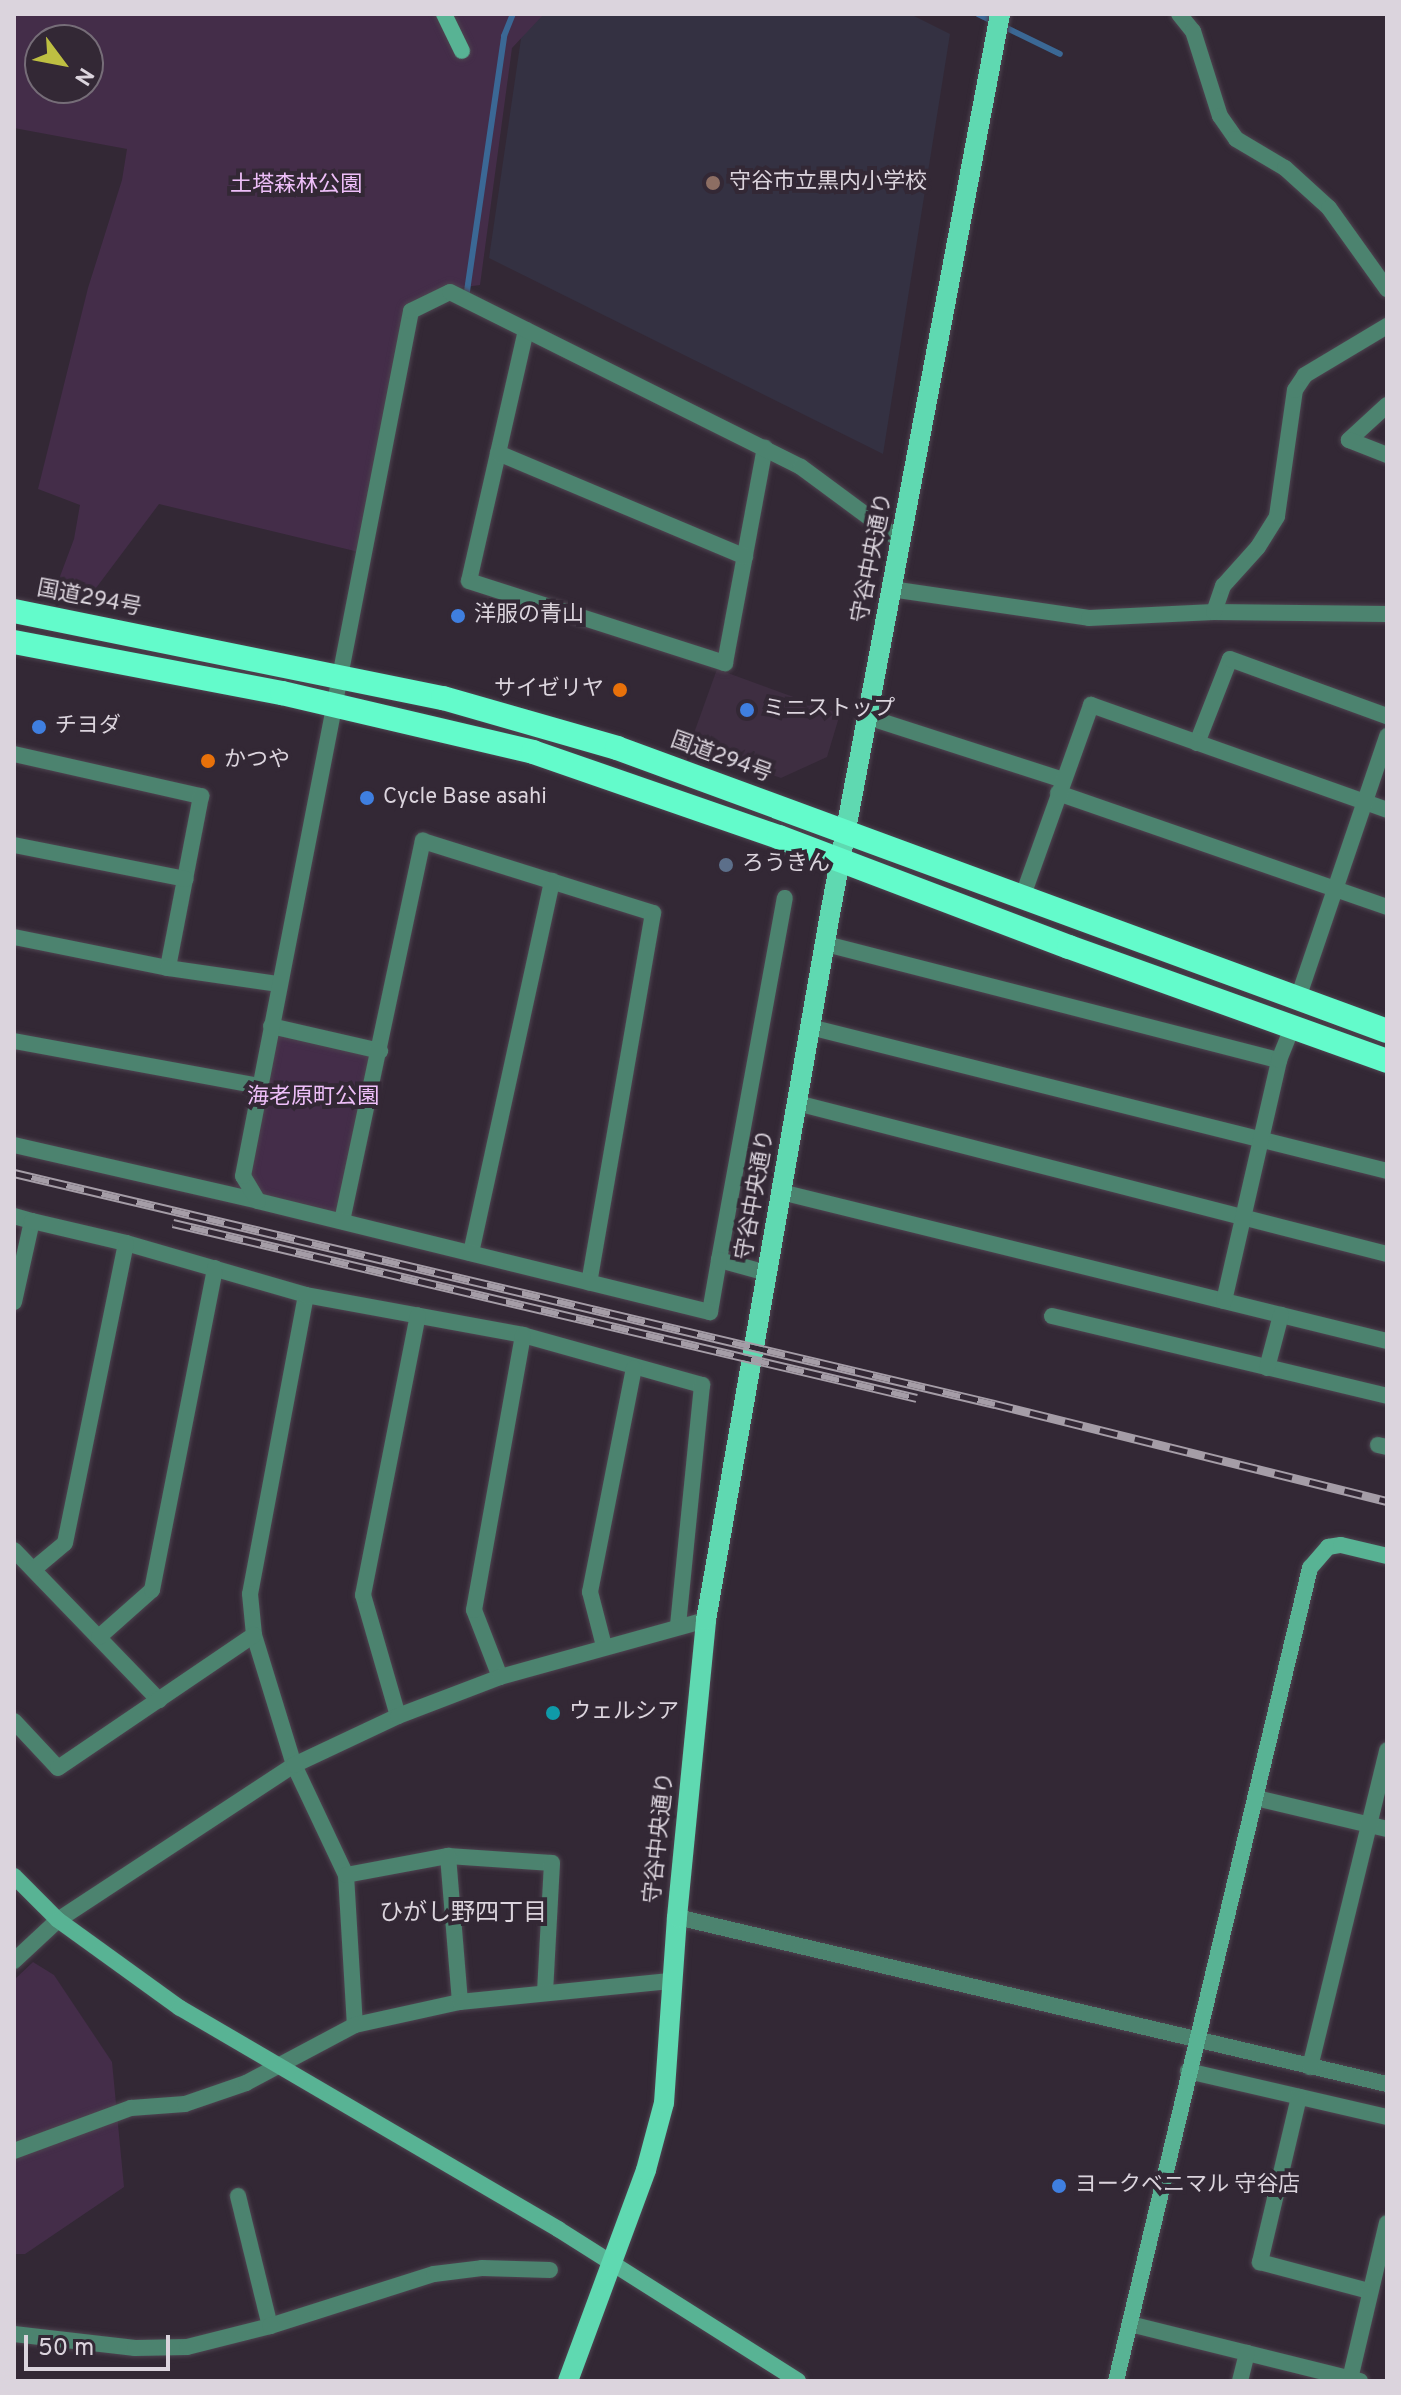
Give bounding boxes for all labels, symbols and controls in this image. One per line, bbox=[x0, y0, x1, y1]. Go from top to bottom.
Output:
north arrow bbox=[24, 24, 104, 104]
text: N bbox=[67, 62, 99, 90]
place label: 守谷市立黒内小学校 bbox=[729, 170, 927, 196]
park label: 土塔森林公園 bbox=[230, 173, 362, 199]
marker: 守谷市立黒内小学校 bbox=[704, 174, 722, 192]
street label: 守谷中央通り bbox=[847, 491, 899, 625]
street label: 国道294号 bbox=[34, 576, 144, 622]
place label: 洋服の青山 bbox=[474, 603, 584, 629]
marker: 洋服の青山 bbox=[449, 607, 467, 625]
place label: サイゼリヤ bbox=[494, 677, 604, 703]
marker: サイゼリヤ bbox=[611, 681, 629, 699]
place label: ミニストップ bbox=[763, 697, 895, 723]
marker: ミニストップ bbox=[738, 701, 756, 719]
place label: チヨダ bbox=[55, 714, 121, 740]
marker: チヨダ bbox=[30, 718, 48, 736]
street label: 国道294号 bbox=[667, 727, 775, 789]
place label: かつや bbox=[224, 748, 290, 774]
marker: かつや bbox=[199, 752, 217, 770]
place label: Cycle Base asahi bbox=[383, 785, 547, 811]
marker: Cycle Base asahi bbox=[358, 789, 376, 807]
place label: ろうきん bbox=[742, 852, 830, 878]
marker: ろうきん bbox=[717, 856, 735, 874]
park label: 海老原町公園 bbox=[247, 1085, 379, 1111]
street label: 守谷中央通り bbox=[732, 1128, 780, 1262]
place label: ウェルシア bbox=[569, 1700, 679, 1726]
marker: ウェルシア bbox=[544, 1704, 562, 1722]
street label: 守谷中央通り bbox=[640, 1771, 680, 1905]
district label: ひがし野四丁目 bbox=[379, 1901, 547, 1929]
place label: ヨークベニマル 守谷店 bbox=[1075, 2173, 1300, 2199]
marker: ヨークベニマル 守谷店 bbox=[1050, 2177, 1068, 2195]
scale bar bbox=[28, 2319, 174, 2369]
text: 50 m bbox=[38, 2334, 94, 2364]

